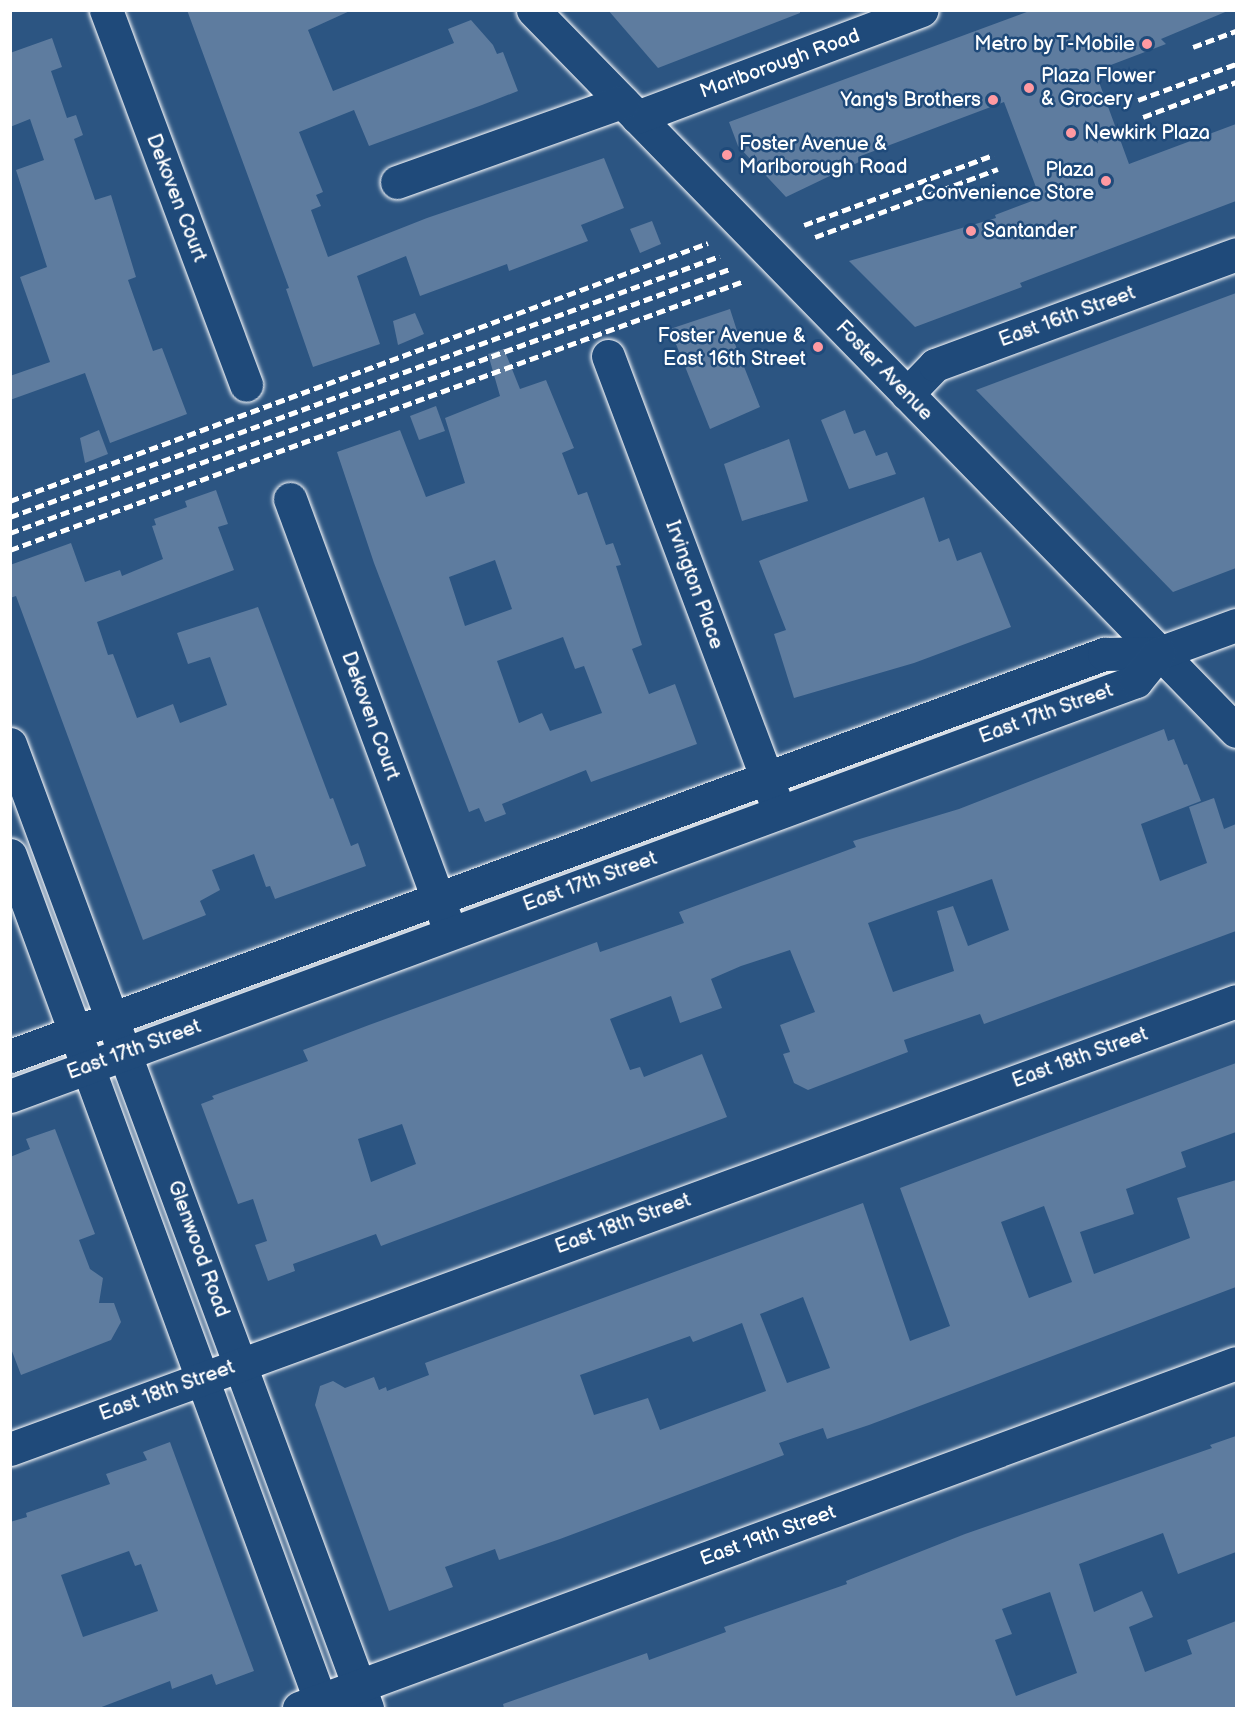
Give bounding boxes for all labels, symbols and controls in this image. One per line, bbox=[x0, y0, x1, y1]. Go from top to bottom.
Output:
street label: Marlborough Road bbox=[697, 24, 863, 104]
place label: Metro by T-Mobile bbox=[972, 32, 1135, 56]
marker: Metro by T-Mobile bbox=[1140, 37, 1154, 51]
place label: Plaza Flower & Grocery bbox=[1041, 64, 1155, 111]
marker: Plaza Flower & Grocery bbox=[1022, 81, 1036, 95]
place label: Yang's Brothers bbox=[841, 88, 981, 112]
marker: Yang's Brothers bbox=[986, 93, 1000, 107]
place label: Newkirk Plaza bbox=[1084, 121, 1210, 145]
marker: Newkirk Plaza bbox=[1062, 124, 1080, 142]
street label: Dekoven Court bbox=[141, 131, 211, 265]
place label: Foster Avenue & Marlborough Road bbox=[739, 132, 907, 179]
marker: Foster Avenue & Marlborough Road bbox=[720, 148, 734, 162]
place label: Plaza Convenience Store bbox=[921, 158, 1094, 205]
marker: Plaza Convenience Store bbox=[1099, 174, 1113, 188]
place label: Santander bbox=[983, 219, 1076, 243]
marker: Santander bbox=[964, 224, 978, 238]
street label: East 16th Street bbox=[996, 281, 1138, 353]
street label: Foster Avenue bbox=[830, 316, 938, 426]
place label: Foster Avenue & East 16th Street bbox=[658, 324, 806, 371]
marker: Foster Avenue & East 16th Street bbox=[811, 340, 825, 354]
street label: Irvington Place bbox=[660, 518, 728, 652]
street label: Dekoven Court bbox=[336, 649, 404, 783]
street label: East 17th Street bbox=[976, 679, 1116, 749]
street label: East 17th Street bbox=[520, 847, 660, 917]
street label: East 17th Street bbox=[64, 1015, 204, 1085]
street label: East 18th Street bbox=[1009, 1022, 1151, 1094]
street label: Glenwood Road bbox=[162, 1177, 234, 1321]
street label: East 18th Street bbox=[552, 1188, 694, 1260]
street label: East 18th Street bbox=[96, 1355, 238, 1427]
street label: East 19th Street bbox=[697, 1500, 839, 1572]

